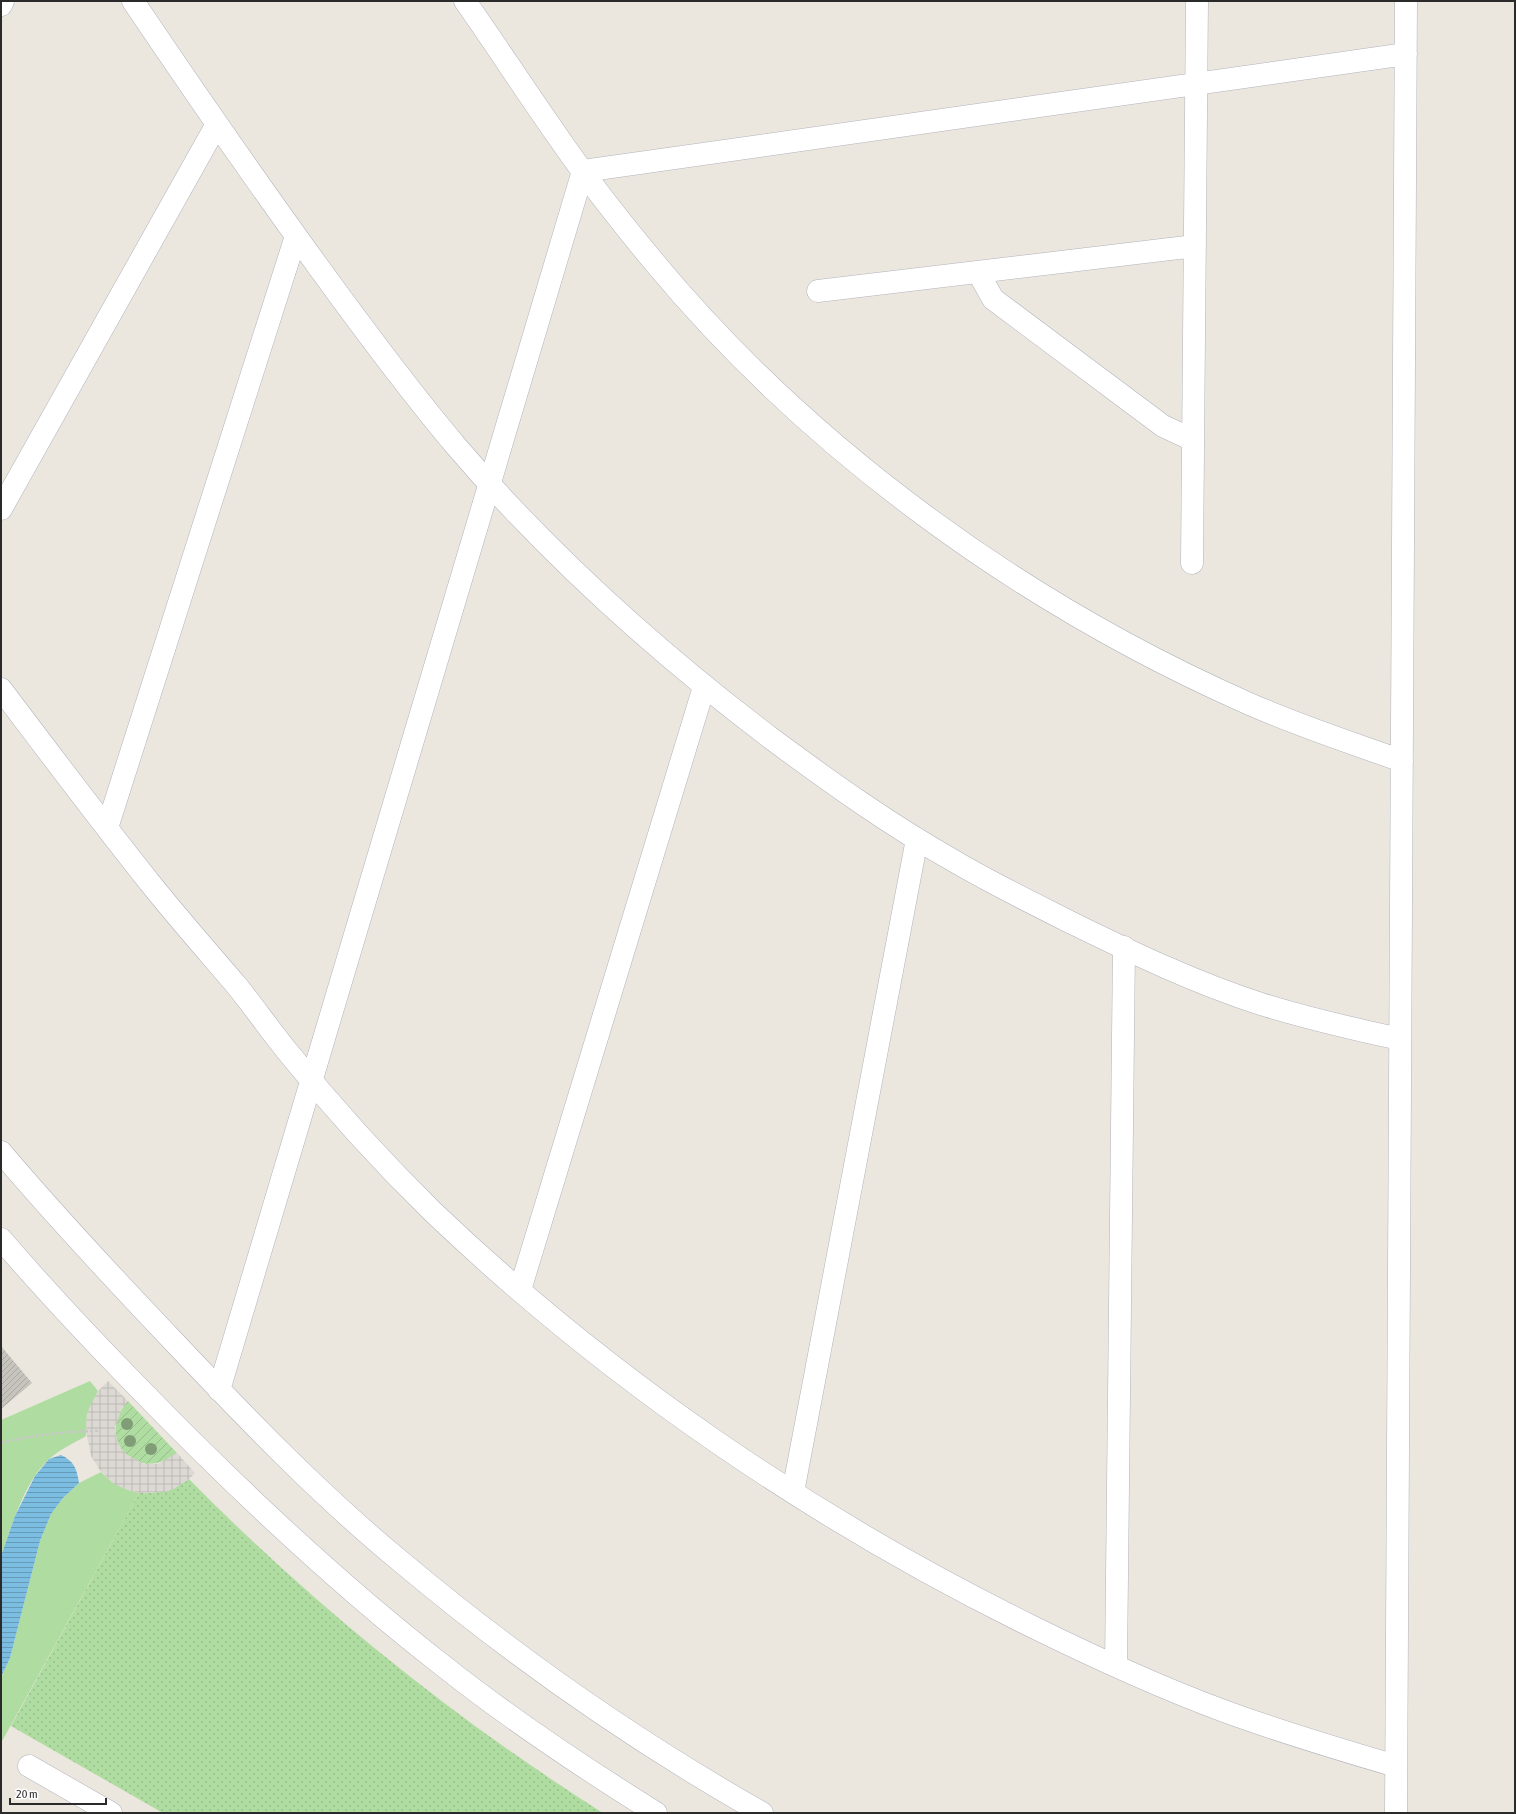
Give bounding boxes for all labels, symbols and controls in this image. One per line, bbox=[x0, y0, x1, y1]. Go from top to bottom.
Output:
scale bar bbox=[10, 1780, 106, 1806]
text: 20 m bbox=[16, 1787, 38, 1801]

